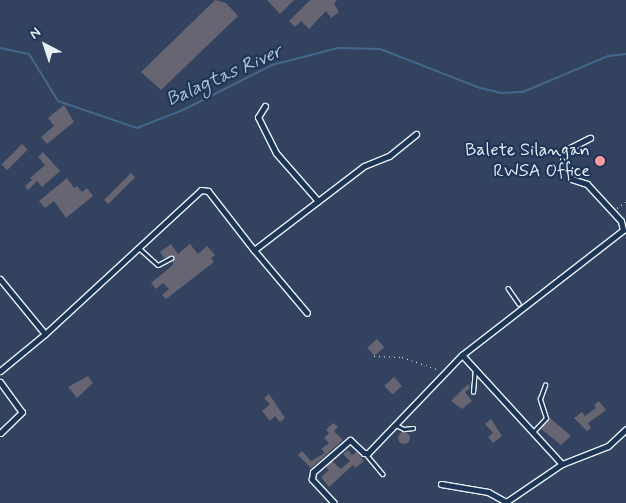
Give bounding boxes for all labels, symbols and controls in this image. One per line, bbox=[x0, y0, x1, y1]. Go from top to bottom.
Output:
north arrow bbox=[20, 20, 70, 70]
text: N bbox=[26, 24, 45, 43]
water label: Balagtas River bbox=[163, 40, 285, 112]
place label: Balete Silangan RWSA Office bbox=[465, 140, 590, 182]
marker: Balete Silangan RWSA Office bbox=[594, 155, 606, 167]

